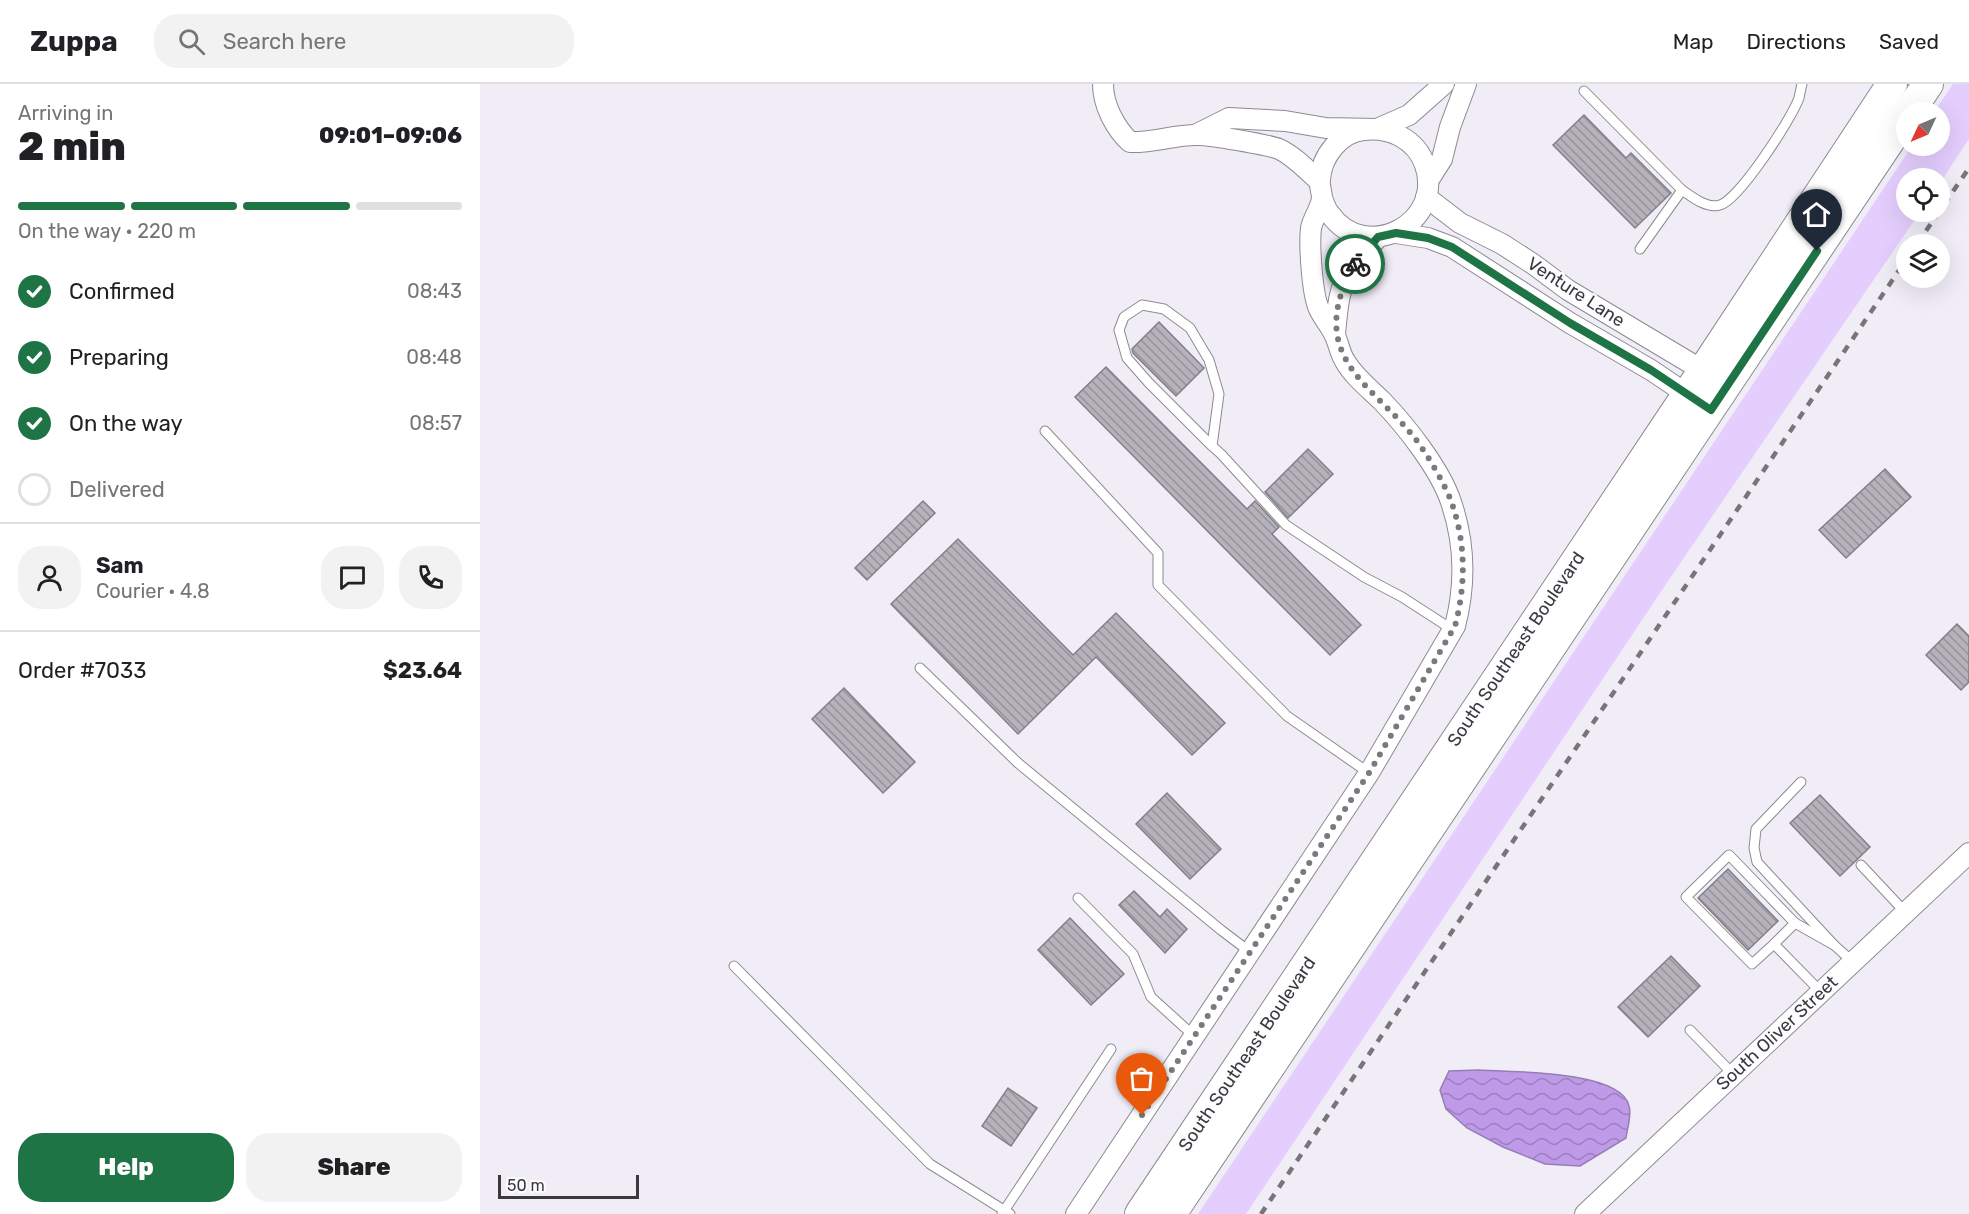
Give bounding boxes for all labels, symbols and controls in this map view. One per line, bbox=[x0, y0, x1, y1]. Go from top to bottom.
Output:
search box bbox=[154, 14, 574, 68]
text: Zuppa bbox=[30, 25, 118, 58]
icon: search bbox=[175, 25, 208, 58]
text: Search here bbox=[223, 28, 346, 55]
text: Map bbox=[1673, 29, 1714, 54]
text: Directions bbox=[1747, 29, 1846, 54]
text: Saved bbox=[1879, 29, 1939, 54]
text: Arriving in bbox=[18, 101, 113, 125]
north arrow bbox=[1896, 102, 1950, 156]
map controls bbox=[1896, 102, 1950, 288]
text: 09:01–09:06 bbox=[319, 122, 462, 149]
text: 2 min bbox=[18, 124, 126, 170]
button: locate bbox=[1896, 168, 1950, 222]
pin bbox=[1791, 189, 1842, 251]
icon: home bbox=[1800, 198, 1833, 231]
text: On the way · 220 m bbox=[18, 219, 196, 243]
courier bbox=[1325, 234, 1385, 294]
button: layers bbox=[1896, 234, 1950, 288]
icon: bike bbox=[1339, 248, 1372, 281]
street label: Venture Lane bbox=[1523, 252, 1629, 332]
icon: check bbox=[18, 275, 51, 308]
text: Confirmed bbox=[69, 278, 175, 305]
text: 08:43 bbox=[407, 279, 462, 303]
icon: check bbox=[18, 341, 51, 374]
text: Preparing bbox=[69, 344, 169, 371]
text: 08:48 bbox=[406, 345, 462, 369]
icon: check bbox=[18, 407, 51, 440]
text: On the way bbox=[69, 410, 183, 437]
text: 08:57 bbox=[409, 411, 462, 435]
text: Delivered bbox=[69, 476, 165, 503]
button: person bbox=[18, 546, 81, 609]
button: chat bbox=[321, 546, 384, 609]
button: phone bbox=[399, 546, 462, 609]
street label: South Southeast Boulevard bbox=[1443, 548, 1589, 750]
text: Sam bbox=[96, 552, 144, 579]
text: Courier · 4.8 bbox=[96, 579, 210, 603]
text: Order #7033 bbox=[18, 657, 146, 684]
text: $23.64 bbox=[383, 657, 462, 684]
street label: South Southeast Boulevard bbox=[1174, 953, 1320, 1155]
street label: South Oliver Street bbox=[1712, 971, 1842, 1095]
pin bbox=[1116, 1053, 1167, 1115]
icon: bag bbox=[1125, 1062, 1158, 1095]
button: Help bbox=[18, 1133, 234, 1202]
button: Share bbox=[246, 1133, 462, 1202]
scale bar bbox=[498, 1172, 639, 1200]
text: 50 m bbox=[507, 1176, 545, 1195]

